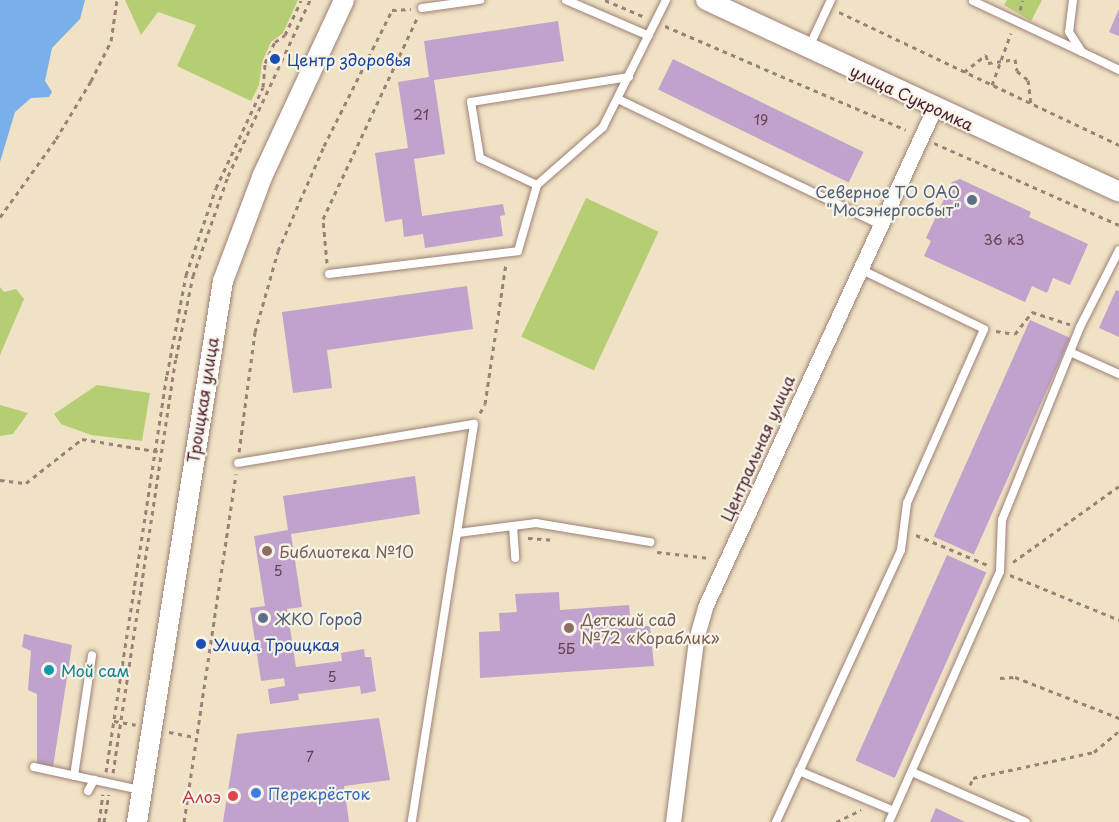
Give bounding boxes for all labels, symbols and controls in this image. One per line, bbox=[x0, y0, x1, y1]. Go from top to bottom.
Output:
place label: Центр здоровья bbox=[287, 49, 412, 69]
marker: Центр здоровья bbox=[268, 52, 282, 66]
street label: улица Сукромка bbox=[847, 60, 977, 134]
house number: 21 bbox=[413, 107, 429, 123]
house number: 19 bbox=[754, 112, 768, 128]
place label: Северное ТО ОАО "Мосэнергосбыт" bbox=[814, 181, 960, 219]
marker: Северное ТО ОАО "Мосэнергосбыт" bbox=[965, 193, 979, 207]
house number: 36 к3 bbox=[983, 232, 1025, 248]
street label: Троицкая улица bbox=[183, 335, 221, 465]
street label: Центральная улица bbox=[716, 372, 798, 524]
place label: Библиотека №10 bbox=[279, 541, 414, 561]
marker: Библиотека №10 bbox=[260, 544, 274, 558]
house number: 5 bbox=[273, 563, 283, 579]
place label: ЖКО Город bbox=[275, 608, 363, 628]
place label: Детский сад №72 «Кораблик» bbox=[581, 609, 720, 647]
marker: ЖКО Город bbox=[256, 611, 270, 625]
marker: Детский сад №72 «Кораблик» bbox=[562, 621, 576, 635]
place label: Улица Троицкая bbox=[213, 634, 341, 654]
marker: Улица Троицкая bbox=[194, 637, 208, 651]
house number: 5Б bbox=[557, 641, 575, 657]
place label: Мой сам bbox=[61, 660, 131, 680]
marker: Мой сам bbox=[42, 663, 56, 677]
house number: 5 bbox=[327, 669, 337, 685]
house number: 7 bbox=[306, 749, 314, 765]
place label: Перекрёсток bbox=[268, 783, 370, 803]
place label: Алоэ bbox=[182, 786, 221, 806]
marker: Перекрёсток bbox=[249, 786, 263, 800]
marker: Алоэ bbox=[226, 789, 240, 803]

